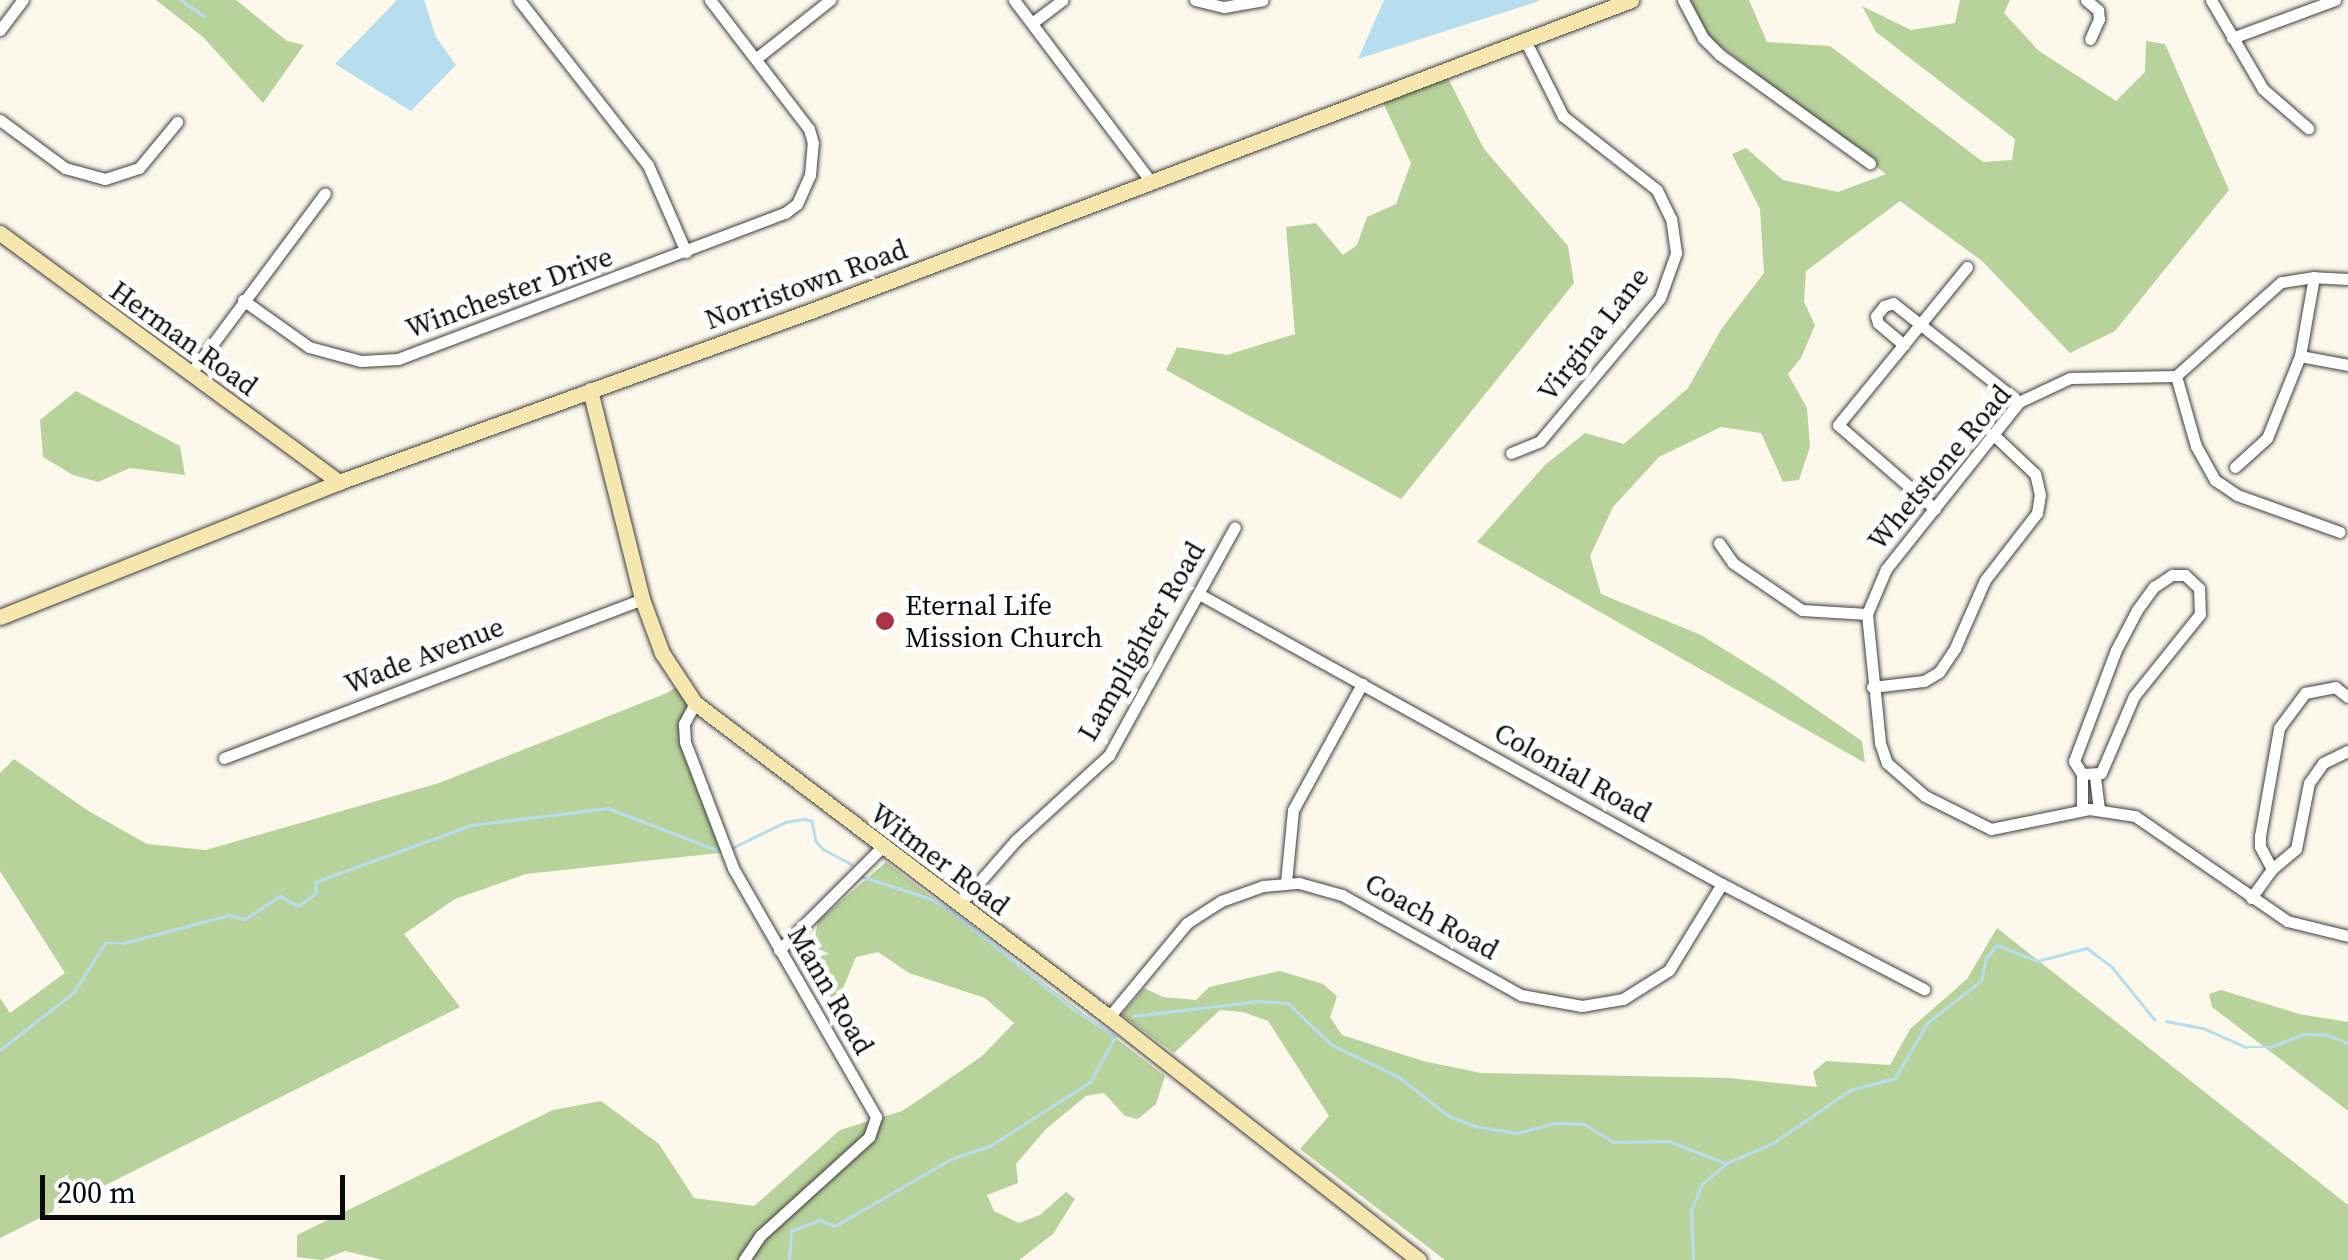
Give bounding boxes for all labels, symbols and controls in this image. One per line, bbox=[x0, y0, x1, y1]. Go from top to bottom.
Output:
street label: Norristown Road bbox=[700, 232, 912, 336]
street label: Winchester Drive bbox=[401, 239, 617, 345]
street label: Virgina Lane bbox=[1530, 260, 1656, 408]
street label: Herman Road bbox=[104, 273, 264, 403]
street label: Whetstone Road bbox=[1860, 378, 2018, 556]
street label: Lamplighter Road bbox=[1070, 535, 1212, 747]
place label: Eternal Life Mission Church bbox=[905, 588, 1103, 654]
street label: Wade Avenue bbox=[340, 609, 508, 701]
marker: Eternal Life Mission Church bbox=[874, 610, 896, 632]
street label: Colonial Road bbox=[1489, 715, 1657, 829]
street label: Witmer Road bbox=[864, 796, 1016, 922]
street label: Coach Road bbox=[1359, 866, 1505, 966]
street label: Mann Road bbox=[781, 920, 881, 1060]
scale bar bbox=[45, 1155, 350, 1217]
text: 200 m bbox=[57, 1172, 136, 1213]

